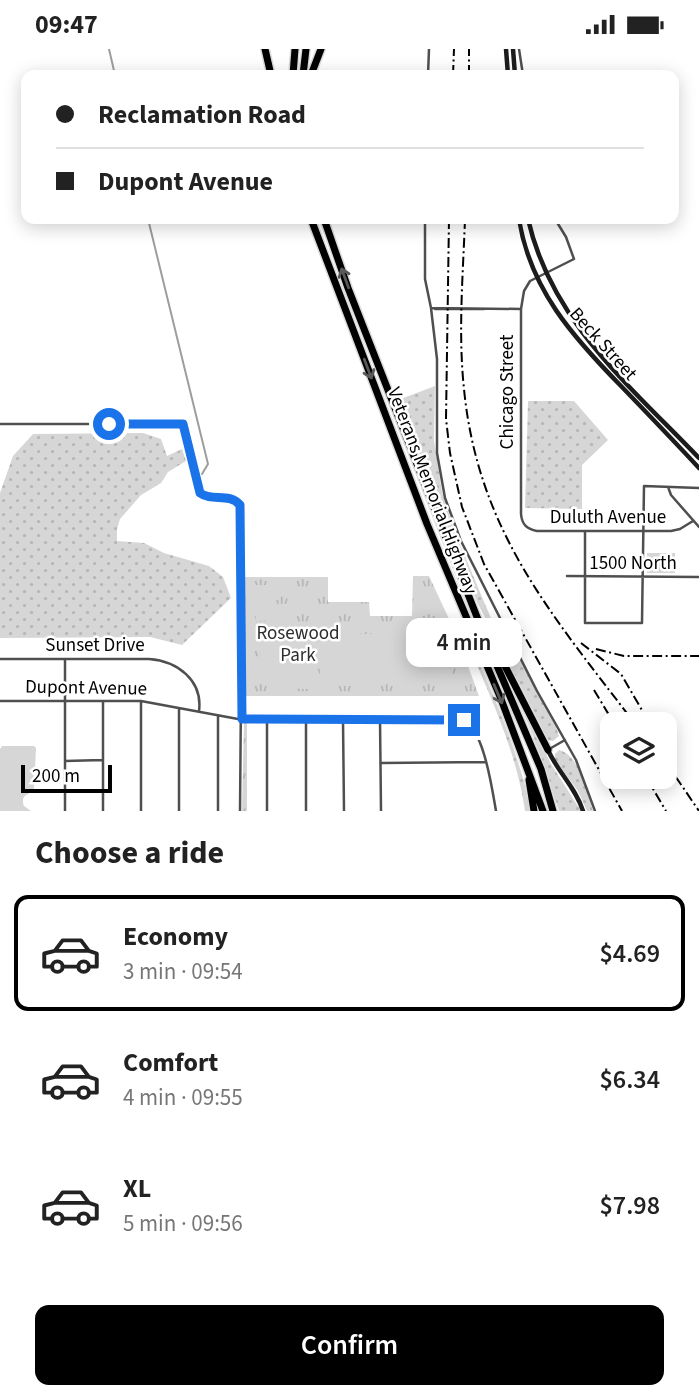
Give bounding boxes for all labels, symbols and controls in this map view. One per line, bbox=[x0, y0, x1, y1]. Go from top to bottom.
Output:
text: 09:47 bbox=[35, 6, 98, 43]
text: Reclamation Road bbox=[98, 96, 306, 133]
text: Dupont Avenue bbox=[98, 163, 273, 200]
one-way arrow bbox=[338, 268, 350, 290]
street label: Beck Street bbox=[563, 301, 644, 387]
street label: Chicago Street bbox=[494, 334, 521, 449]
one-way arrow bbox=[363, 357, 375, 379]
street label: Veterans Memorial Highway bbox=[380, 384, 484, 599]
route start bbox=[93, 408, 125, 440]
street label: Duluth Avenue bbox=[550, 504, 666, 531]
street label: 1500 North bbox=[589, 550, 677, 577]
callout: 4 min bbox=[406, 619, 522, 667]
park label: Rosewood Park bbox=[256, 620, 340, 669]
text: 4 min bbox=[437, 626, 491, 659]
street label: Sunset Drive bbox=[45, 632, 145, 659]
street label: Dupont Avenue bbox=[25, 673, 147, 703]
one-way arrow bbox=[492, 682, 505, 704]
route end bbox=[448, 704, 480, 736]
map controls bbox=[600, 712, 677, 789]
button: layers bbox=[600, 712, 677, 789]
scale bar bbox=[21, 762, 112, 794]
text: 200 m bbox=[32, 763, 80, 790]
text: Choose a ride bbox=[35, 830, 224, 876]
text: Economy bbox=[123, 918, 228, 955]
icon: car bbox=[39, 922, 102, 985]
text: $4.69 bbox=[599, 935, 660, 972]
text: 3 min · 09:54 bbox=[123, 955, 243, 988]
text: Comfort bbox=[123, 1044, 218, 1081]
icon: car bbox=[39, 1048, 102, 1111]
text: $6.34 bbox=[599, 1061, 660, 1098]
text: 4 min · 09:55 bbox=[123, 1081, 243, 1114]
text: XL bbox=[123, 1170, 151, 1207]
icon: car bbox=[39, 1174, 102, 1237]
text: $7.98 bbox=[599, 1187, 660, 1224]
text: 5 min · 09:56 bbox=[123, 1207, 243, 1240]
button: Confirm bbox=[35, 1305, 664, 1385]

